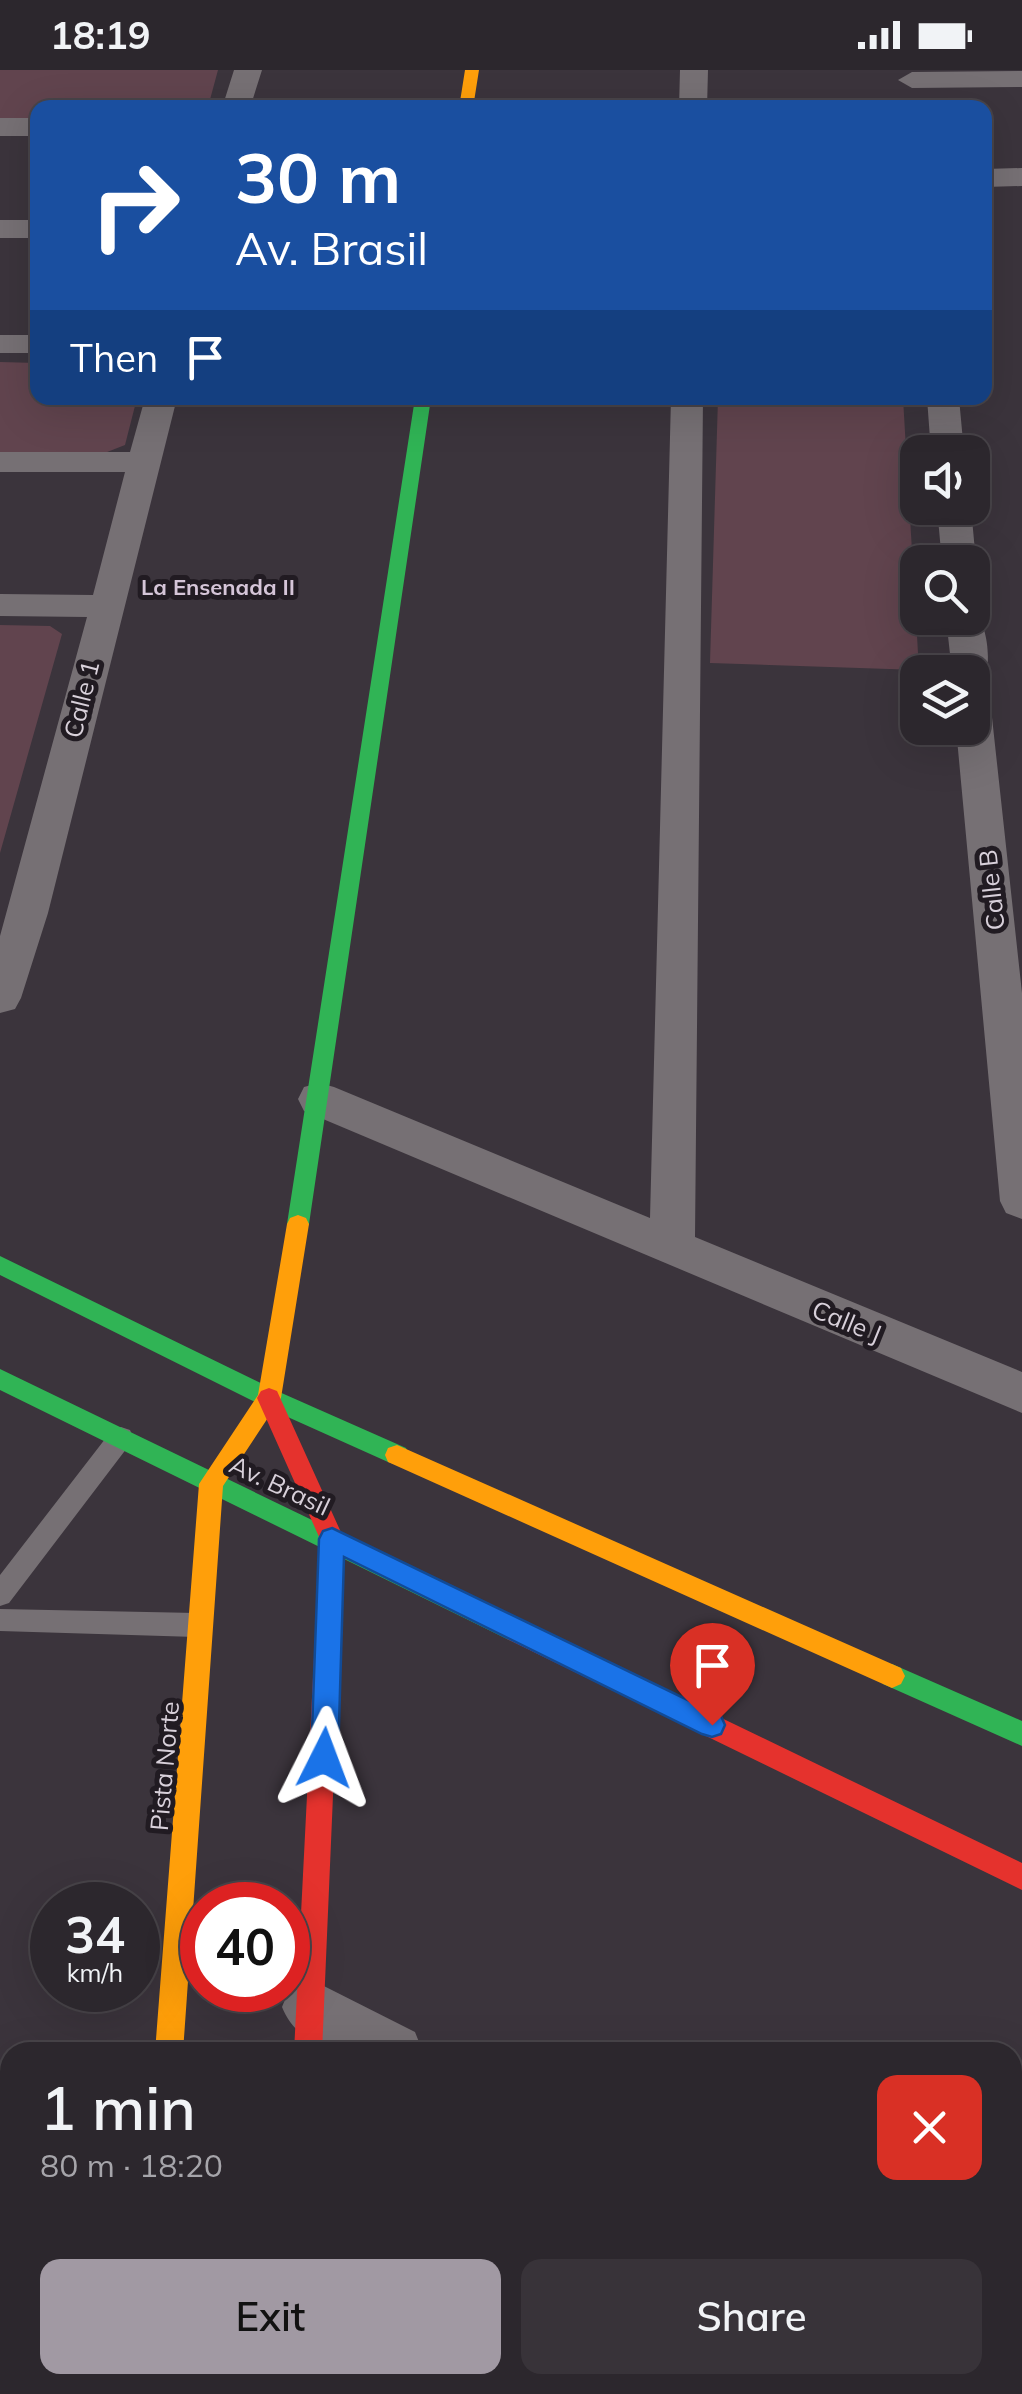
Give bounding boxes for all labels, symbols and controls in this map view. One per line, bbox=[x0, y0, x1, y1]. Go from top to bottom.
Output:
text: 18:19 bbox=[50, 11, 151, 59]
text: 30 m bbox=[235, 133, 401, 221]
icon: right bbox=[70, 140, 200, 270]
text: Av. Brasil bbox=[235, 220, 428, 276]
icon: arrive bbox=[178, 330, 233, 385]
text: Then bbox=[70, 334, 158, 382]
map controls bbox=[900, 435, 990, 745]
button: sound bbox=[900, 435, 990, 525]
button: search bbox=[900, 545, 990, 635]
district label: La Ensenada II bbox=[141, 573, 295, 601]
button: layers bbox=[900, 655, 990, 745]
street label: Calle 1 bbox=[56, 657, 106, 741]
street label: Calle B bbox=[971, 848, 1011, 932]
street label: Calle J bbox=[808, 1293, 886, 1349]
street label: Av. Brasil bbox=[225, 1448, 335, 1522]
pin bbox=[670, 1623, 755, 1726]
icon: arrive bbox=[685, 1638, 740, 1693]
street label: Pista Norte bbox=[143, 1700, 185, 1832]
position arrow bbox=[272, 1706, 376, 1810]
speed limit sign: 40 bbox=[180, 1882, 310, 2012]
text: 34 bbox=[65, 1903, 125, 1966]
text: km/h bbox=[67, 1957, 123, 1988]
text: 1 min bbox=[40, 2070, 196, 2145]
button: close bbox=[877, 2075, 982, 2180]
text: 80 m · 18:20 bbox=[40, 2145, 223, 2185]
button: Exit bbox=[40, 2259, 501, 2374]
button: Share bbox=[521, 2259, 982, 2374]

